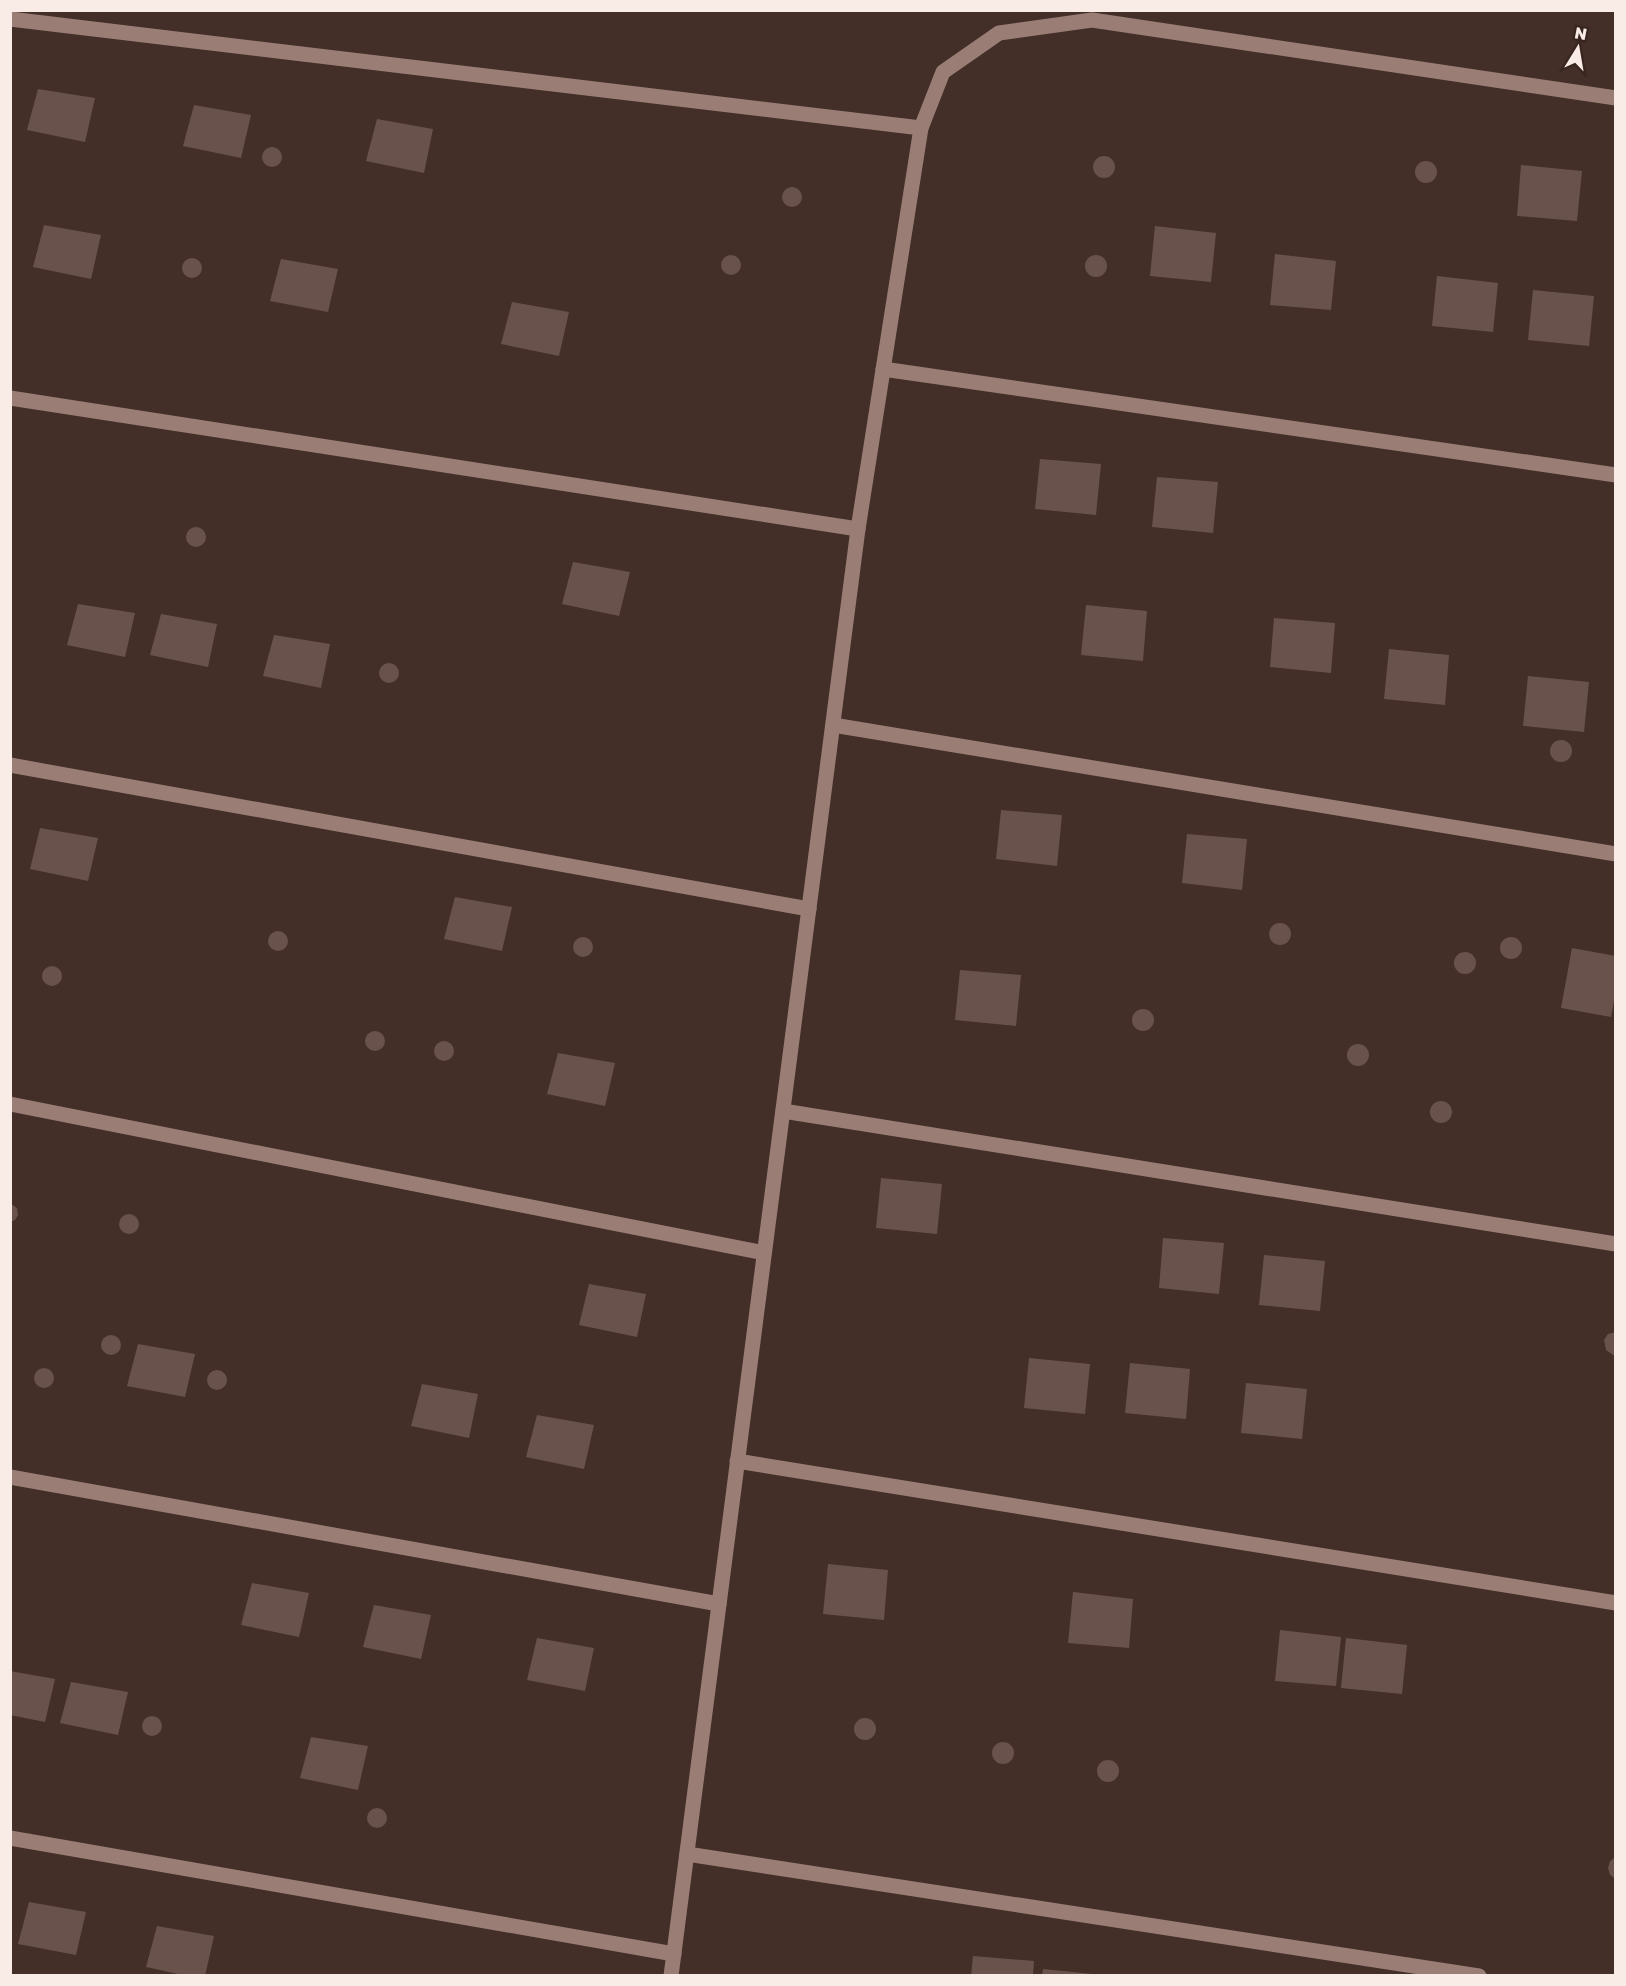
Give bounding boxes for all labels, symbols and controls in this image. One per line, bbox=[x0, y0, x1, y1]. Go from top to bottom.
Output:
north arrow bbox=[1548, 18, 1608, 78]
text: N bbox=[1573, 22, 1589, 44]

